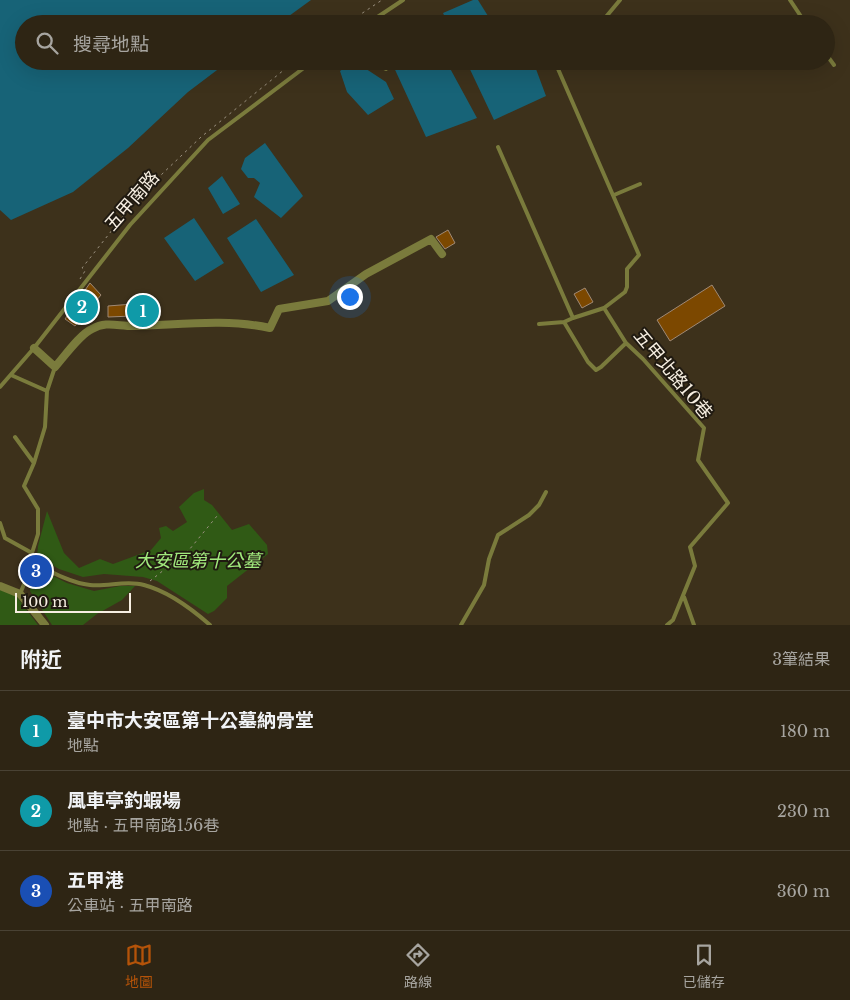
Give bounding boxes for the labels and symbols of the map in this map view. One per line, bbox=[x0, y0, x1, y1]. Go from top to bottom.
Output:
street label: 五甲南路 bbox=[100, 167, 164, 235]
your location bbox=[337, 284, 363, 310]
pin: 2 bbox=[66, 288, 98, 326]
pin: 1 bbox=[127, 292, 159, 330]
street label: 五甲北路10巷 bbox=[629, 324, 717, 424]
park label: 大安區第十公墓 bbox=[135, 550, 264, 572]
pin: 3 bbox=[20, 552, 52, 590]
scale bar bbox=[15, 590, 131, 613]

